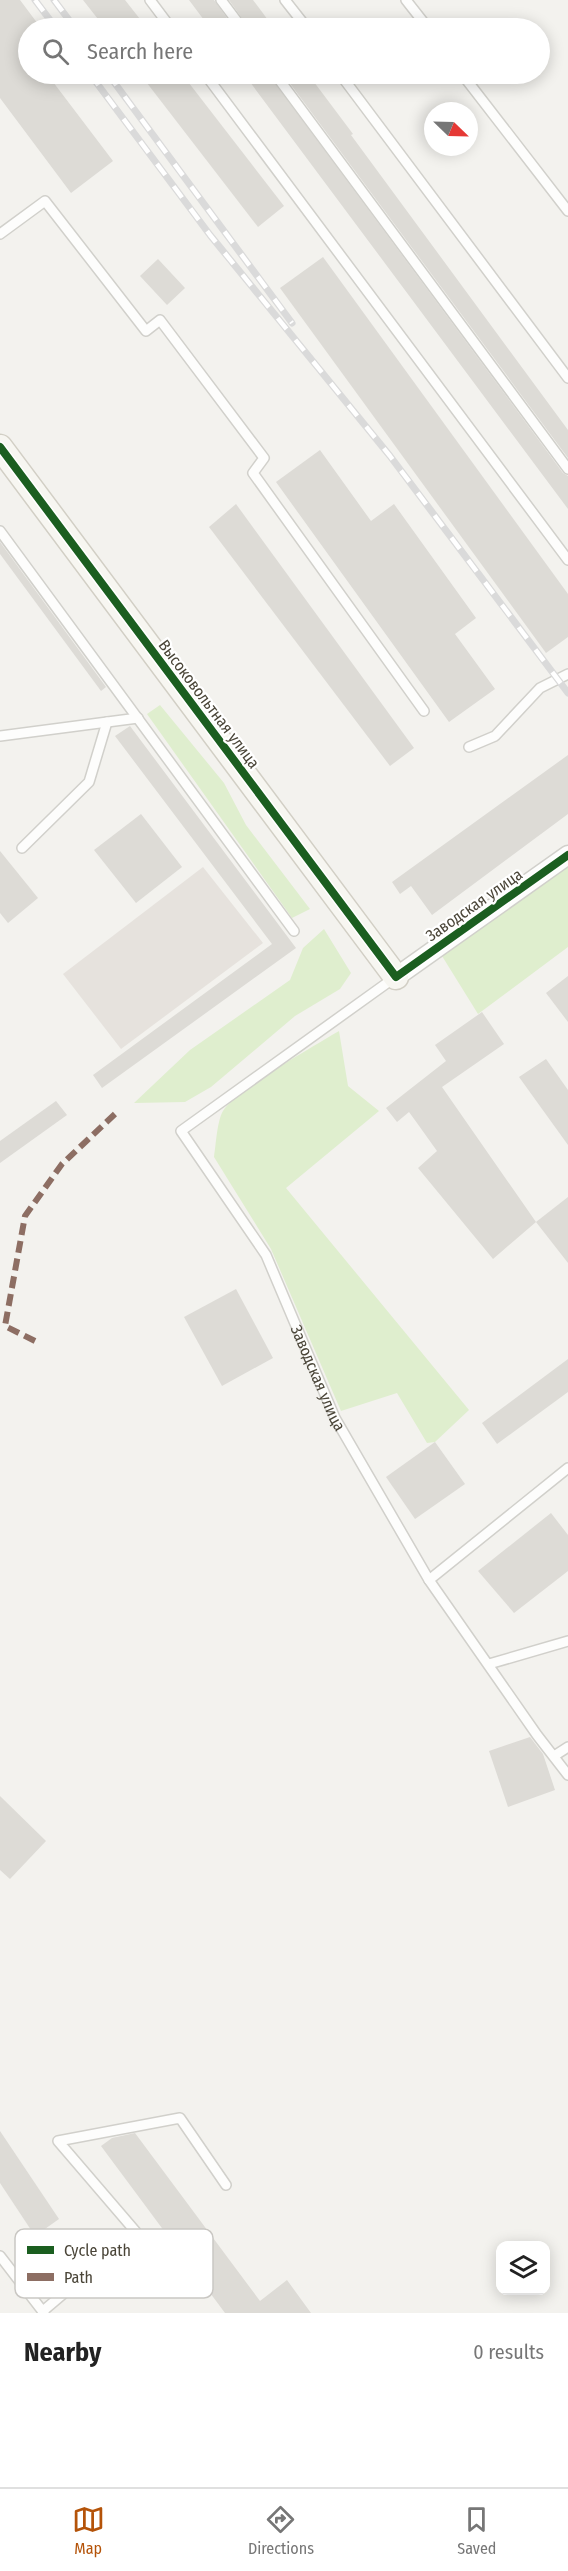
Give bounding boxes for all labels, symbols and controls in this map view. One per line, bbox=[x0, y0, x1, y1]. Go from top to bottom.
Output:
search box bbox=[18, 18, 550, 84]
icon: search bbox=[39, 35, 72, 68]
text: Search here bbox=[87, 38, 193, 65]
north arrow bbox=[424, 102, 478, 156]
street label: Высоковольтная улица bbox=[154, 636, 264, 772]
street label: Заводская улица bbox=[422, 865, 526, 945]
street label: Заводская улица bbox=[287, 1322, 350, 1434]
legend bbox=[15, 2229, 213, 2298]
text: Cycle path bbox=[64, 2241, 131, 2260]
map controls bbox=[496, 2241, 550, 2295]
button: layers bbox=[496, 2241, 550, 2295]
text: Path bbox=[64, 2268, 93, 2287]
text: Nearby bbox=[24, 2337, 101, 2368]
text: 0 results bbox=[473, 2340, 544, 2364]
tab: Map bbox=[72, 2503, 105, 2558]
tab: Directions bbox=[248, 2503, 314, 2558]
tab: Saved bbox=[457, 2503, 496, 2558]

